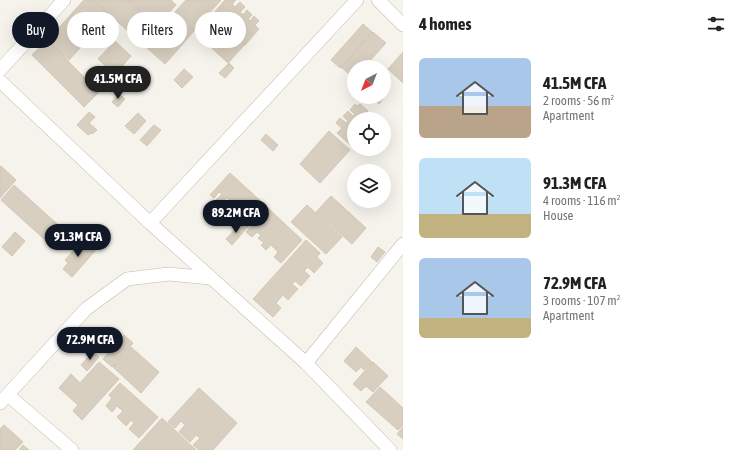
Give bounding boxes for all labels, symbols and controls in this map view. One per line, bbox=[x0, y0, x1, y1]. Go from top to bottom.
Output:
chip: Buy bbox=[12, 12, 59, 48]
chip: Rent bbox=[67, 12, 119, 48]
chip: Filters bbox=[127, 12, 187, 48]
chip: New bbox=[195, 12, 246, 48]
icon: filters bbox=[705, 13, 727, 35]
text: 4 homes bbox=[419, 14, 472, 34]
north arrow bbox=[347, 60, 391, 104]
map controls bbox=[347, 60, 391, 208]
pin: 41.5M CFA bbox=[72, 66, 164, 100]
text: 41.5M CFA bbox=[94, 71, 142, 86]
text: 41.5M CFA bbox=[543, 73, 606, 93]
icon: home bbox=[451, 74, 499, 122]
text: 2 rooms · 56 m² bbox=[543, 93, 614, 108]
text: Apartment bbox=[543, 108, 594, 123]
button: locate bbox=[347, 112, 391, 156]
button: layers bbox=[347, 164, 391, 208]
text: 91.3M CFA bbox=[543, 173, 606, 193]
icon: home bbox=[451, 174, 499, 222]
text: 4 rooms · 116 m² bbox=[543, 193, 620, 208]
pin: 89.2M CFA bbox=[190, 200, 282, 234]
text: 89.2M CFA bbox=[212, 205, 260, 220]
text: House bbox=[543, 208, 573, 223]
pin: 91.3M CFA bbox=[32, 224, 124, 258]
text: 91.3M CFA bbox=[54, 229, 102, 244]
text: 72.9M CFA bbox=[543, 273, 606, 293]
icon: home bbox=[451, 274, 499, 322]
text: 3 rooms · 107 m² bbox=[543, 293, 620, 308]
text: Apartment bbox=[543, 308, 594, 323]
pin: 72.9M CFA bbox=[44, 327, 136, 361]
text: 72.9M CFA bbox=[66, 332, 114, 347]

